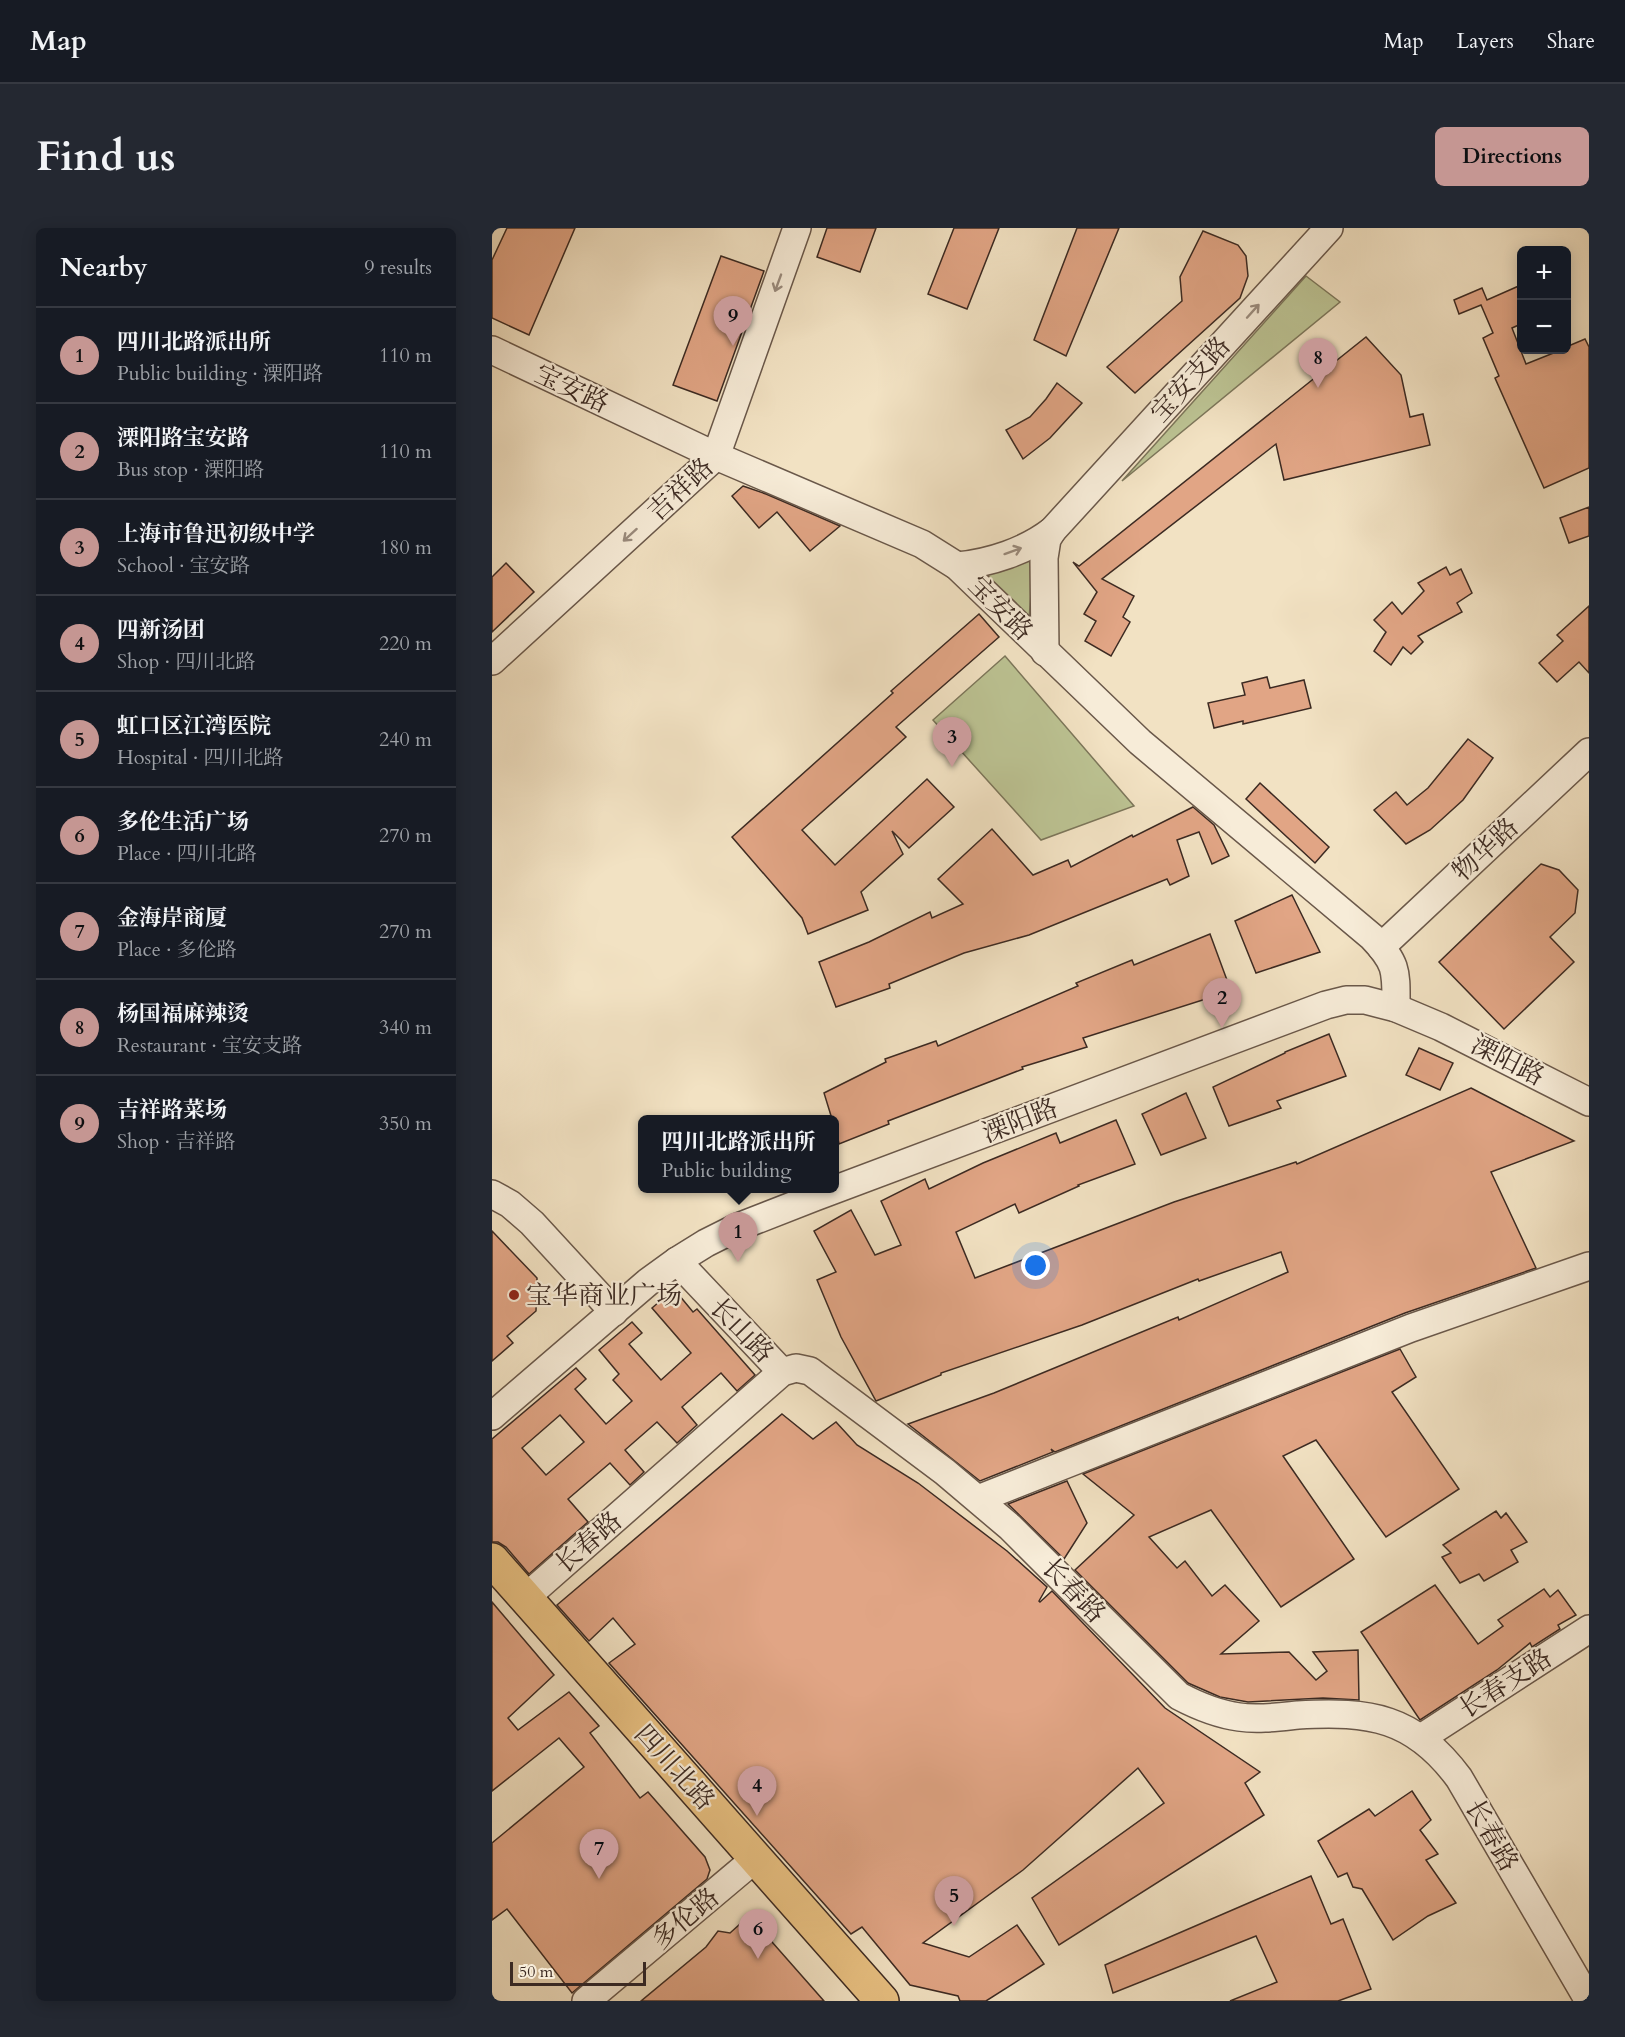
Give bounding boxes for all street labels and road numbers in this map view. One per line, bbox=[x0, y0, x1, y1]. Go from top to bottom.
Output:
street label: 宝安支路 bbox=[1143, 329, 1238, 430]
street label: 宝安路 bbox=[529, 356, 615, 421]
street label: 吉祥路 bbox=[640, 450, 721, 529]
street label: 宝安路 bbox=[961, 568, 1041, 648]
street label: 物华路 bbox=[1445, 810, 1526, 889]
street label: 溧阳路 bbox=[1465, 1027, 1550, 1094]
street label: 溧阳路 bbox=[977, 1090, 1063, 1151]
street label: 长山路 bbox=[702, 1290, 781, 1371]
street label: 长春路 bbox=[547, 1504, 629, 1581]
street label: 长春路 bbox=[1034, 1550, 1113, 1631]
street label: 长春支路 bbox=[1452, 1640, 1558, 1726]
street label: 四川北路 bbox=[627, 1717, 722, 1818]
street label: 长春路 bbox=[1457, 1793, 1526, 1878]
street label: 多伦路 bbox=[644, 1880, 726, 1957]

